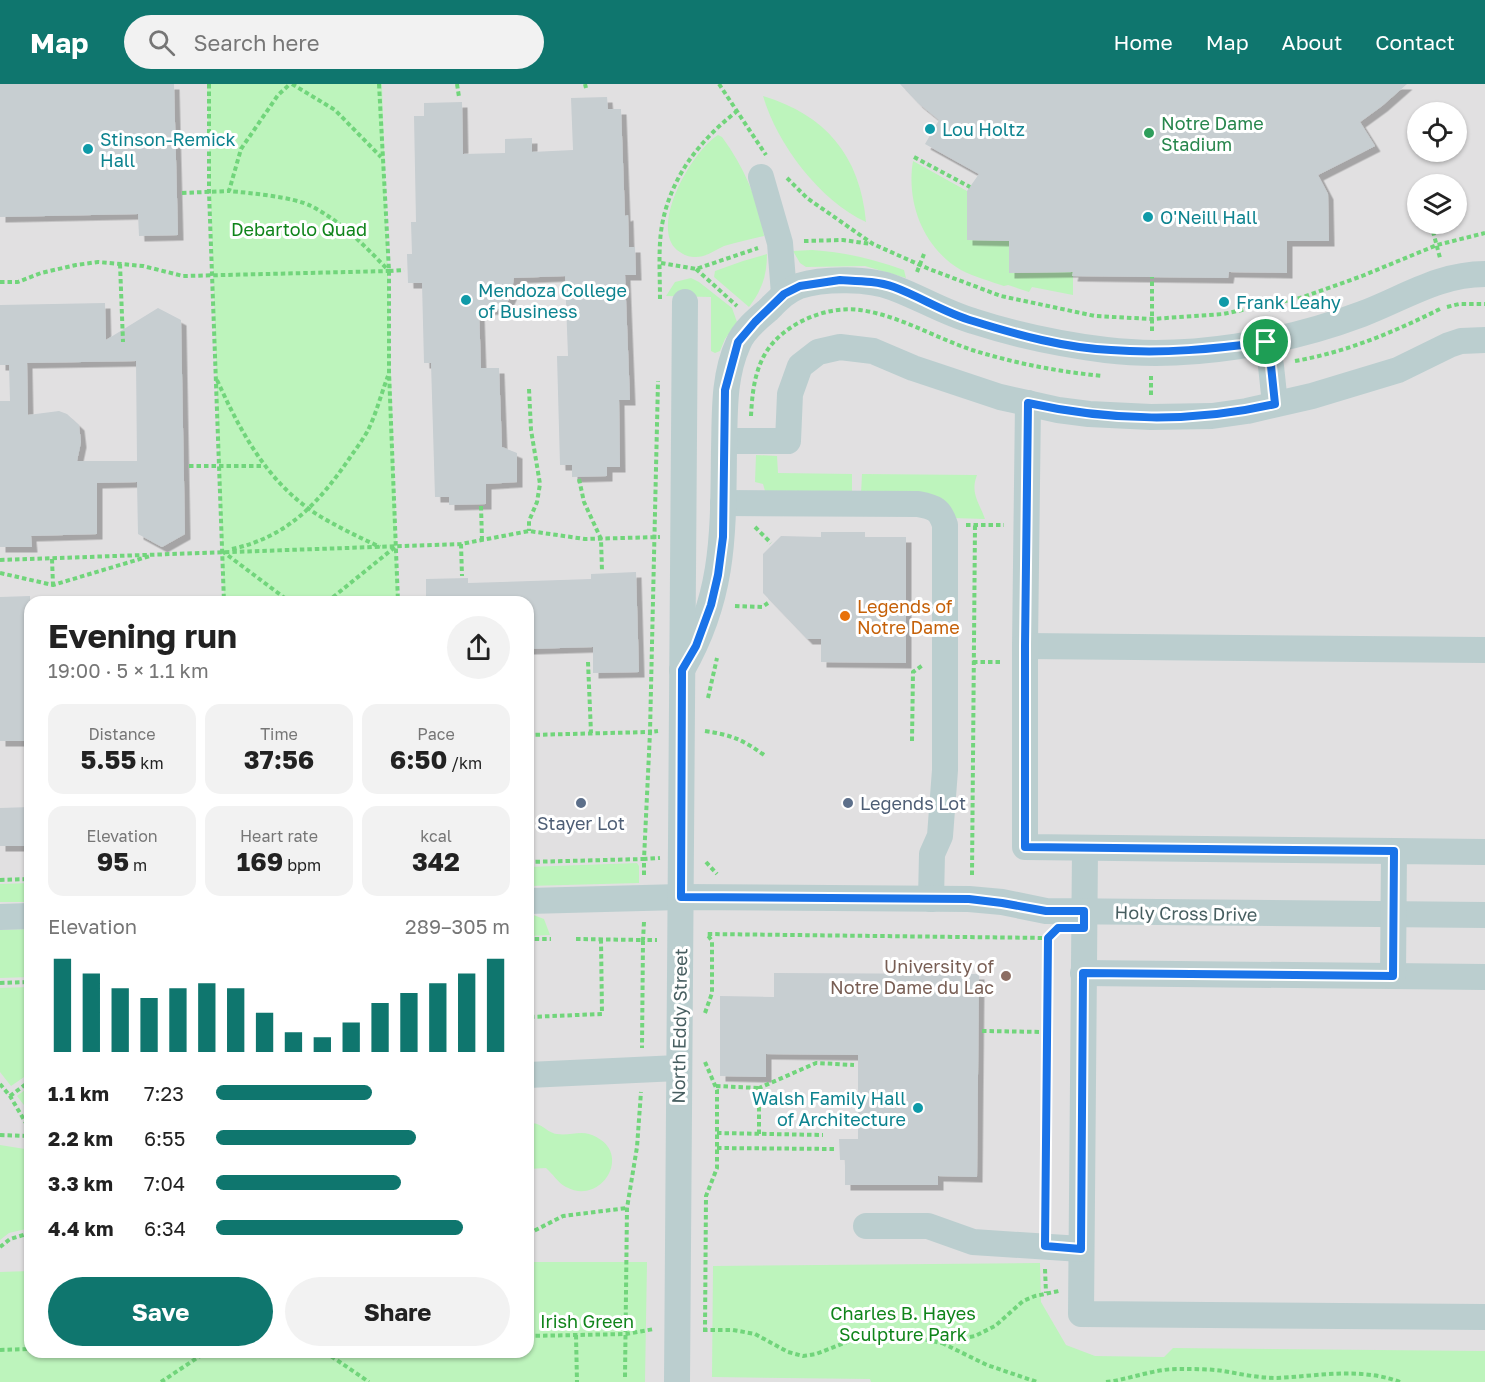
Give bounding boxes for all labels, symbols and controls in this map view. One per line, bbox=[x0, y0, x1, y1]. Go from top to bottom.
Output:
search box bbox=[124, 15, 544, 69]
text: Map bbox=[30, 26, 88, 59]
icon: search bbox=[145, 26, 178, 59]
text: Search here bbox=[193, 29, 319, 56]
text: Home bbox=[1113, 29, 1173, 55]
text: Map bbox=[1206, 29, 1249, 55]
text: About bbox=[1282, 29, 1342, 55]
text: Contact bbox=[1375, 29, 1455, 55]
map controls bbox=[1407, 102, 1467, 234]
button: locate bbox=[1407, 102, 1467, 162]
place label: Notre Dame Stadium bbox=[1161, 112, 1264, 155]
place label: Lou Holtz bbox=[942, 118, 1025, 140]
marker: Lou Holtz bbox=[923, 122, 937, 136]
marker: Notre Dame Stadium bbox=[1142, 126, 1156, 140]
place label: Stinson-Remick Hall bbox=[100, 128, 236, 171]
marker: Stinson-Remick Hall bbox=[81, 142, 95, 156]
button: layers bbox=[1407, 174, 1467, 234]
place label: O'Neill Hall bbox=[1160, 206, 1258, 228]
marker: O'Neill Hall bbox=[1141, 210, 1155, 224]
park label: Debartolo Quad bbox=[231, 218, 367, 240]
place label: Mendoza College of Business bbox=[478, 279, 627, 322]
place label: Frank Leahy bbox=[1236, 291, 1341, 313]
marker: Mendoza College of Business bbox=[459, 293, 473, 307]
marker: Frank Leahy bbox=[1217, 295, 1231, 309]
pin bbox=[1240, 316, 1291, 367]
icon: arrive bbox=[1249, 325, 1282, 358]
place label: Legends of Notre Dame bbox=[857, 595, 960, 638]
marker: Legends of Notre Dame bbox=[838, 609, 852, 623]
text: Evening run bbox=[48, 616, 237, 655]
button: share bbox=[447, 616, 510, 679]
text: 19:00 · 5 × 1.1 km bbox=[48, 658, 209, 682]
text: Distance bbox=[88, 724, 156, 744]
text: Time bbox=[260, 724, 298, 744]
text: Pace bbox=[417, 724, 455, 744]
text: 5.55 bbox=[80, 744, 136, 775]
text: 37:56 bbox=[244, 744, 314, 775]
text: 6:50 bbox=[390, 744, 447, 775]
text: km bbox=[136, 753, 164, 773]
text: /km bbox=[447, 753, 482, 773]
place label: Legends Lot bbox=[860, 792, 966, 814]
marker: Stayer Lot bbox=[574, 796, 588, 810]
marker: Legends Lot bbox=[841, 796, 855, 810]
place label: Stayer Lot bbox=[537, 812, 625, 834]
text: Elevation bbox=[86, 826, 158, 846]
text: Heart rate bbox=[240, 826, 318, 846]
text: kcal bbox=[420, 826, 452, 846]
text: 95 bbox=[97, 846, 129, 877]
text: 169 bbox=[237, 846, 283, 877]
text: 342 bbox=[412, 846, 460, 877]
text: m bbox=[129, 855, 147, 875]
text: bpm bbox=[283, 855, 321, 875]
street label: Holy Cross Drive bbox=[1115, 901, 1257, 925]
text: Elevation bbox=[48, 914, 137, 938]
text: 289–305 m bbox=[405, 914, 510, 938]
street label: North Eddy Street bbox=[667, 948, 691, 1104]
place label: University of Notre Dame du Lac bbox=[830, 955, 994, 998]
marker: University of Notre Dame du Lac bbox=[999, 969, 1013, 983]
text: 1.1 km bbox=[48, 1081, 109, 1105]
text: 7:23 bbox=[144, 1081, 184, 1105]
place label: Walsh Family Hall of Architecture bbox=[752, 1087, 906, 1130]
marker: Walsh Family Hall of Architecture bbox=[911, 1101, 925, 1115]
text: 2.2 km bbox=[48, 1126, 113, 1150]
text: 6:55 bbox=[144, 1126, 185, 1150]
text: 3.3 km bbox=[48, 1171, 113, 1195]
text: 7:04 bbox=[144, 1171, 185, 1195]
text: 4.4 km bbox=[48, 1216, 114, 1240]
text: 6:34 bbox=[144, 1216, 186, 1240]
button: Save bbox=[48, 1277, 273, 1346]
button: Share bbox=[285, 1277, 510, 1346]
park label: Charles B. Hayes Sculpture Park bbox=[830, 1302, 976, 1345]
park label: Irish Green bbox=[540, 1310, 634, 1332]

